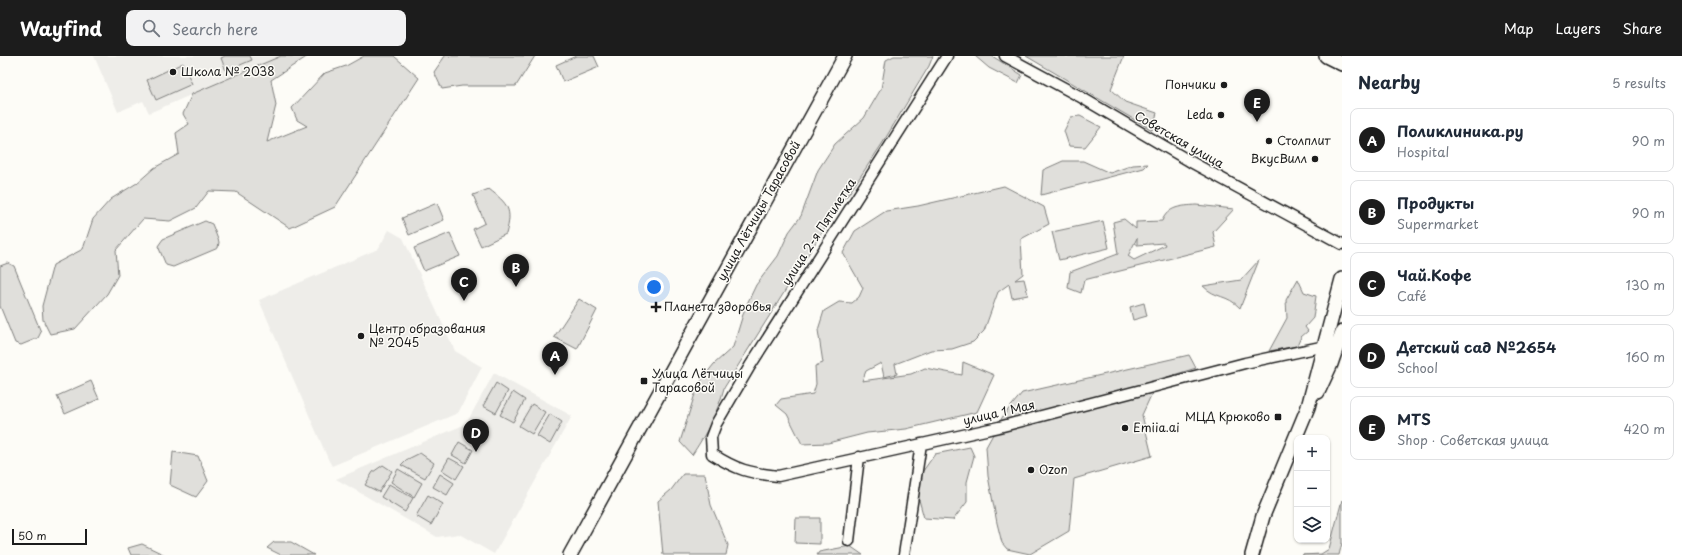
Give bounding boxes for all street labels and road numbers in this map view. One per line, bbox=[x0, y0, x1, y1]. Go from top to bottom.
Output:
street label: Советская улица bbox=[1131, 106, 1228, 172]
street label: улица Лётчицы Тарасовой bbox=[712, 137, 804, 284]
street label: улица 2-я Пятилетка bbox=[777, 174, 860, 289]
street label: улица 1 Мая bbox=[961, 395, 1037, 429]

